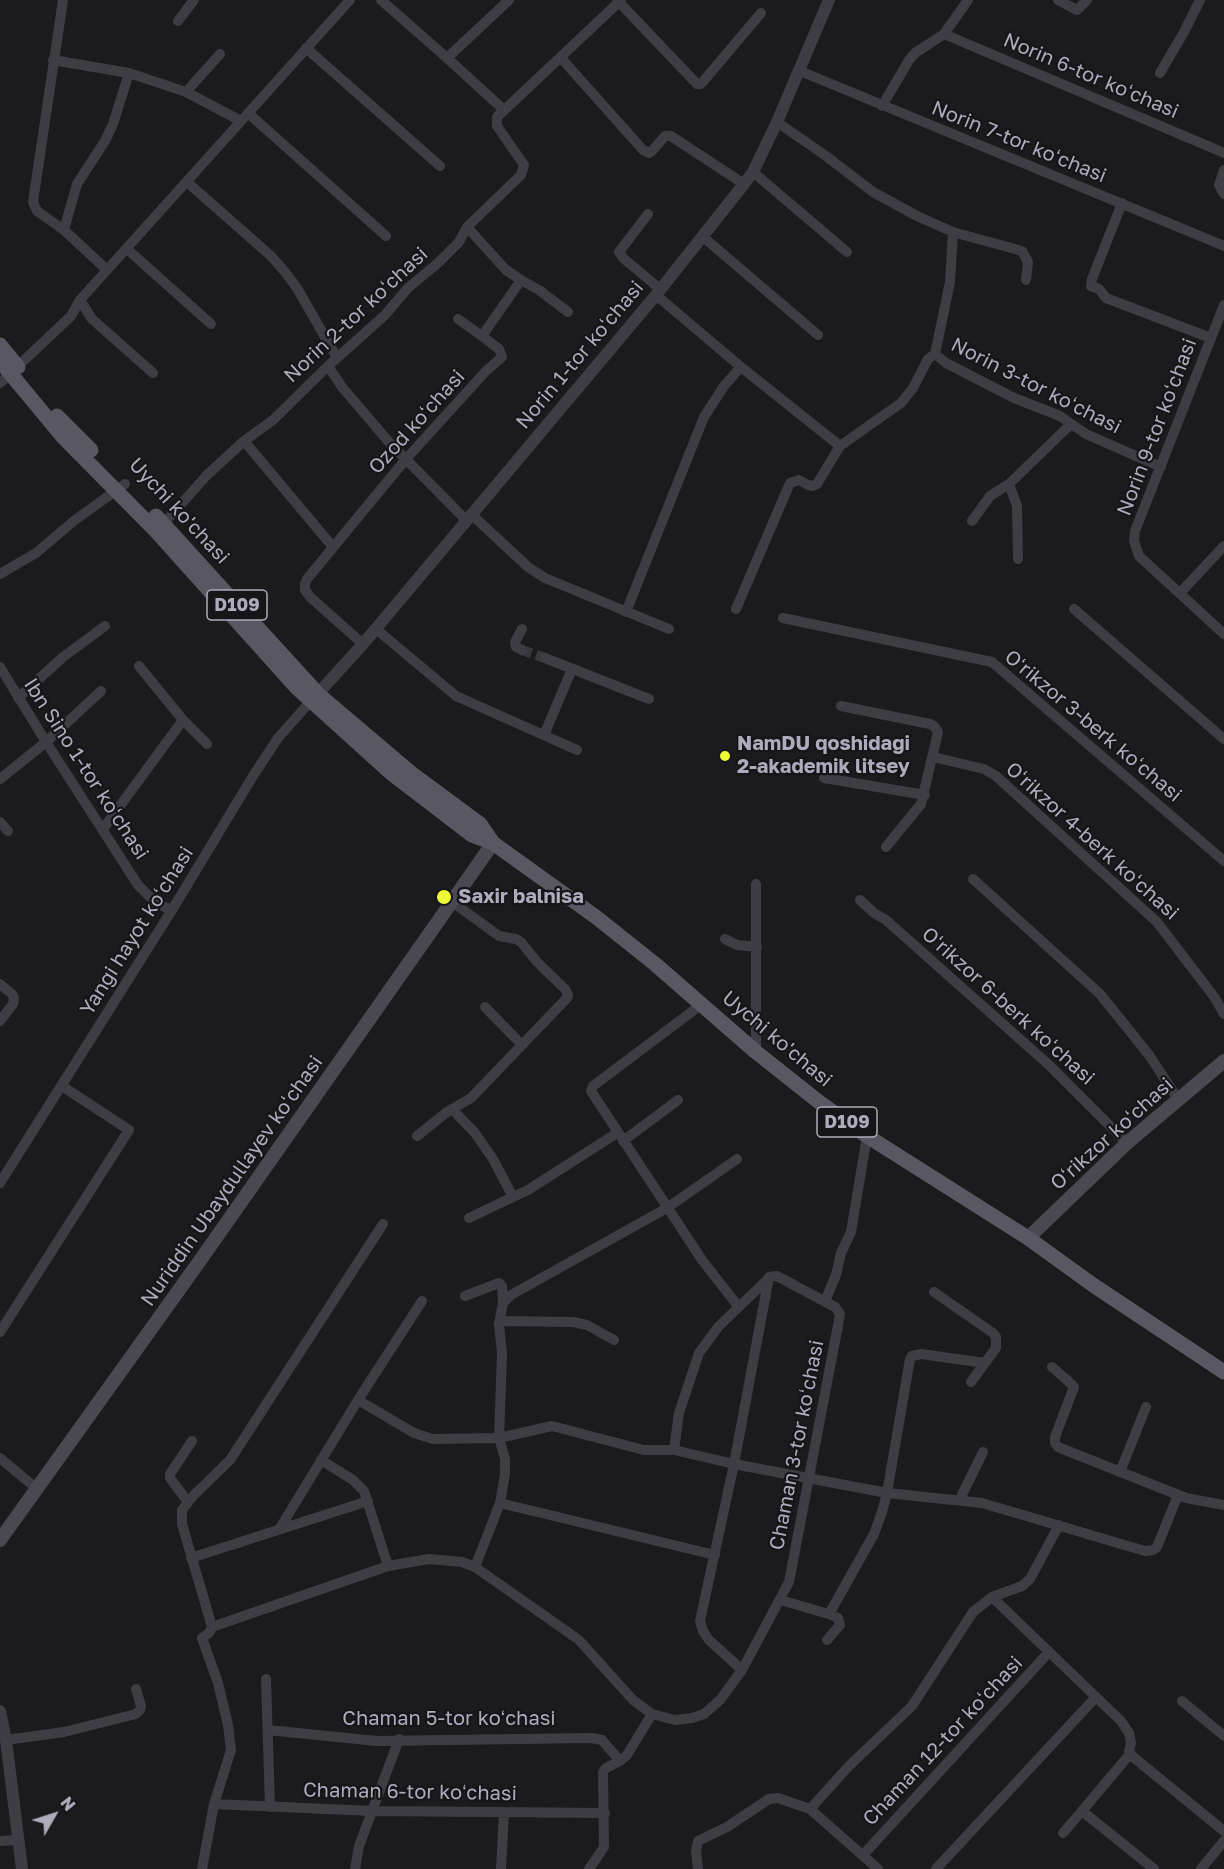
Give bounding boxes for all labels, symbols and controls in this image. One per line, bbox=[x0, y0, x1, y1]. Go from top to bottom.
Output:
street label: Norin 6-tor koʻchasi bbox=[1000, 28, 1182, 124]
street label: Norin 7-tor koʻchasi bbox=[928, 96, 1110, 188]
street label: Norin 2-tor koʻchasi bbox=[279, 242, 433, 388]
street label: Norin 1-tor koʻchasi bbox=[511, 276, 649, 434]
street label: Norin 3-tor koʻchasi bbox=[947, 333, 1125, 439]
street label: Norin 9-tor koʻchasi bbox=[1112, 335, 1202, 519]
street label: Ozod koʻchasi bbox=[364, 365, 470, 479]
street label: Uychi ko'chasi bbox=[124, 453, 234, 569]
road number: D109 bbox=[207, 590, 267, 620]
street label: Oʻrikzor 3-berk koʻchasi bbox=[1000, 645, 1186, 807]
street label: Ibn Sino 1-tor koʻchasi bbox=[18, 674, 154, 864]
place label: NamDU qoshidagi 2-akademik litsey bbox=[737, 732, 910, 779]
marker: NamDU qoshidagi 2-akademik litsey bbox=[718, 749, 732, 763]
street label: Oʻrikzor 4-berk koʻchasi bbox=[1001, 757, 1183, 925]
street label: Yangi hayot koʻchasi bbox=[75, 842, 199, 1020]
place label: Saxir balnisa bbox=[458, 885, 584, 909]
marker: Saxir balnisa bbox=[435, 888, 453, 906]
street label: Oʻrikzor 6-berk koʻchasi bbox=[917, 922, 1099, 1090]
street label: Uychi ko'chasi bbox=[717, 986, 837, 1092]
street label: Nuriddin Ubaydullayev koʻchasi bbox=[136, 1051, 328, 1311]
street label: Oʻrikzor koʻchasi bbox=[1046, 1073, 1178, 1195]
road number: D109 bbox=[817, 1107, 877, 1137]
street label: Chaman 3-tor koʻchasi bbox=[765, 1338, 829, 1552]
street label: Chaman 12-tor koʻchasi bbox=[858, 1651, 1028, 1831]
street label: Chaman 5-tor koʻchasi bbox=[342, 1707, 556, 1731]
street label: Chaman 6-tor koʻchasi bbox=[303, 1778, 517, 1806]
north arrow bbox=[24, 1785, 84, 1845]
text: N bbox=[56, 1793, 80, 1815]

